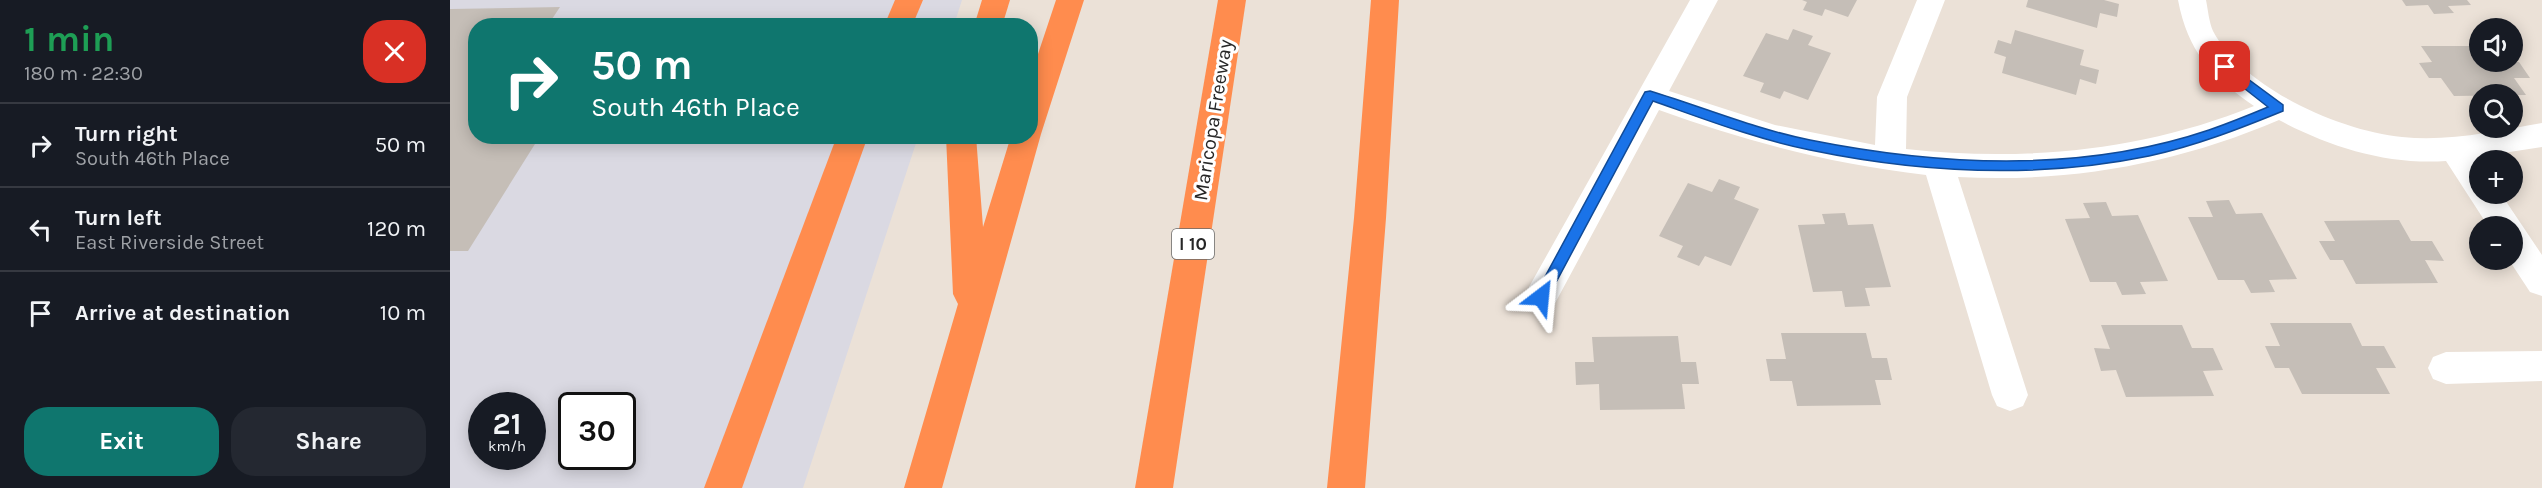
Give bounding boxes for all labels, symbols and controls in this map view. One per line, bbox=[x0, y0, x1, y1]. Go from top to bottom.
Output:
text: 1 min bbox=[24, 18, 114, 60]
map controls bbox=[2469, 18, 2523, 270]
button: sound bbox=[2469, 18, 2523, 72]
button: close bbox=[363, 20, 426, 83]
street label: Maricopa Freeway bbox=[1189, 38, 1237, 202]
text: 50 m bbox=[591, 40, 693, 90]
pin bbox=[2199, 41, 2250, 92]
icon: right bbox=[492, 42, 570, 120]
icon: arrive bbox=[2208, 50, 2241, 83]
text: 180 m · 22:30 bbox=[24, 62, 143, 85]
button: search bbox=[2469, 84, 2523, 138]
text: South 46th Place bbox=[591, 91, 800, 123]
text: Turn right bbox=[75, 121, 178, 147]
icon: right bbox=[24, 129, 57, 162]
text: 50 m bbox=[375, 132, 426, 158]
text: South 46th Place bbox=[75, 147, 230, 170]
button: + bbox=[2469, 150, 2523, 204]
text: Turn left bbox=[75, 205, 162, 231]
icon: left bbox=[24, 213, 57, 246]
text: 120 m bbox=[367, 216, 426, 242]
button: − bbox=[2469, 216, 2523, 270]
road number: I 10 bbox=[1172, 229, 1214, 259]
text: East Riverside Street bbox=[75, 231, 264, 254]
position arrow bbox=[1509, 265, 1573, 329]
icon: arrive bbox=[24, 297, 57, 330]
text: Arrive at destination bbox=[75, 300, 290, 326]
text: 10 m bbox=[380, 300, 426, 326]
speed limit sign: 30 bbox=[558, 392, 636, 470]
text: 21 bbox=[493, 406, 521, 442]
button: Exit bbox=[24, 407, 219, 476]
button: Share bbox=[231, 407, 426, 476]
text: km/h bbox=[488, 437, 526, 455]

